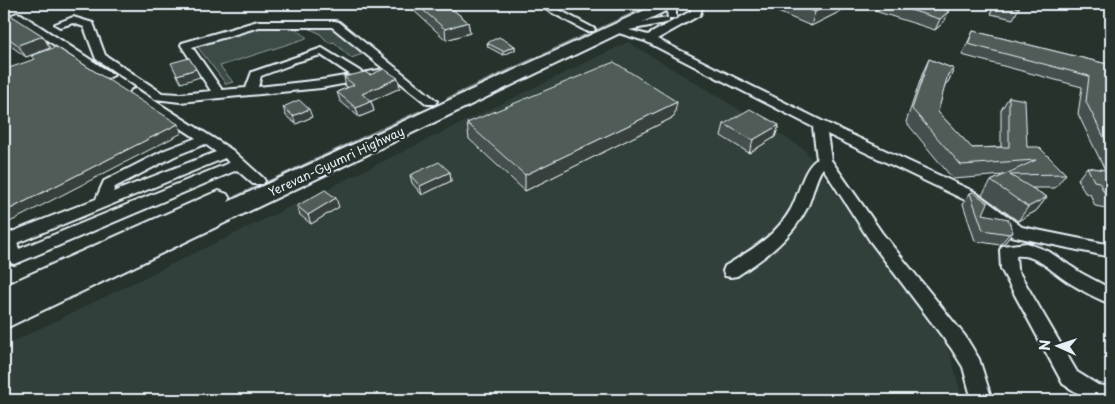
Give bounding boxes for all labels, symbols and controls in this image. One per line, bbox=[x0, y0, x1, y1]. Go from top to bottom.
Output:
street label: Yerevan-Gyumri Highway bbox=[265, 122, 407, 200]
north arrow bbox=[1032, 322, 1082, 372]
text: N bbox=[1034, 339, 1055, 351]

